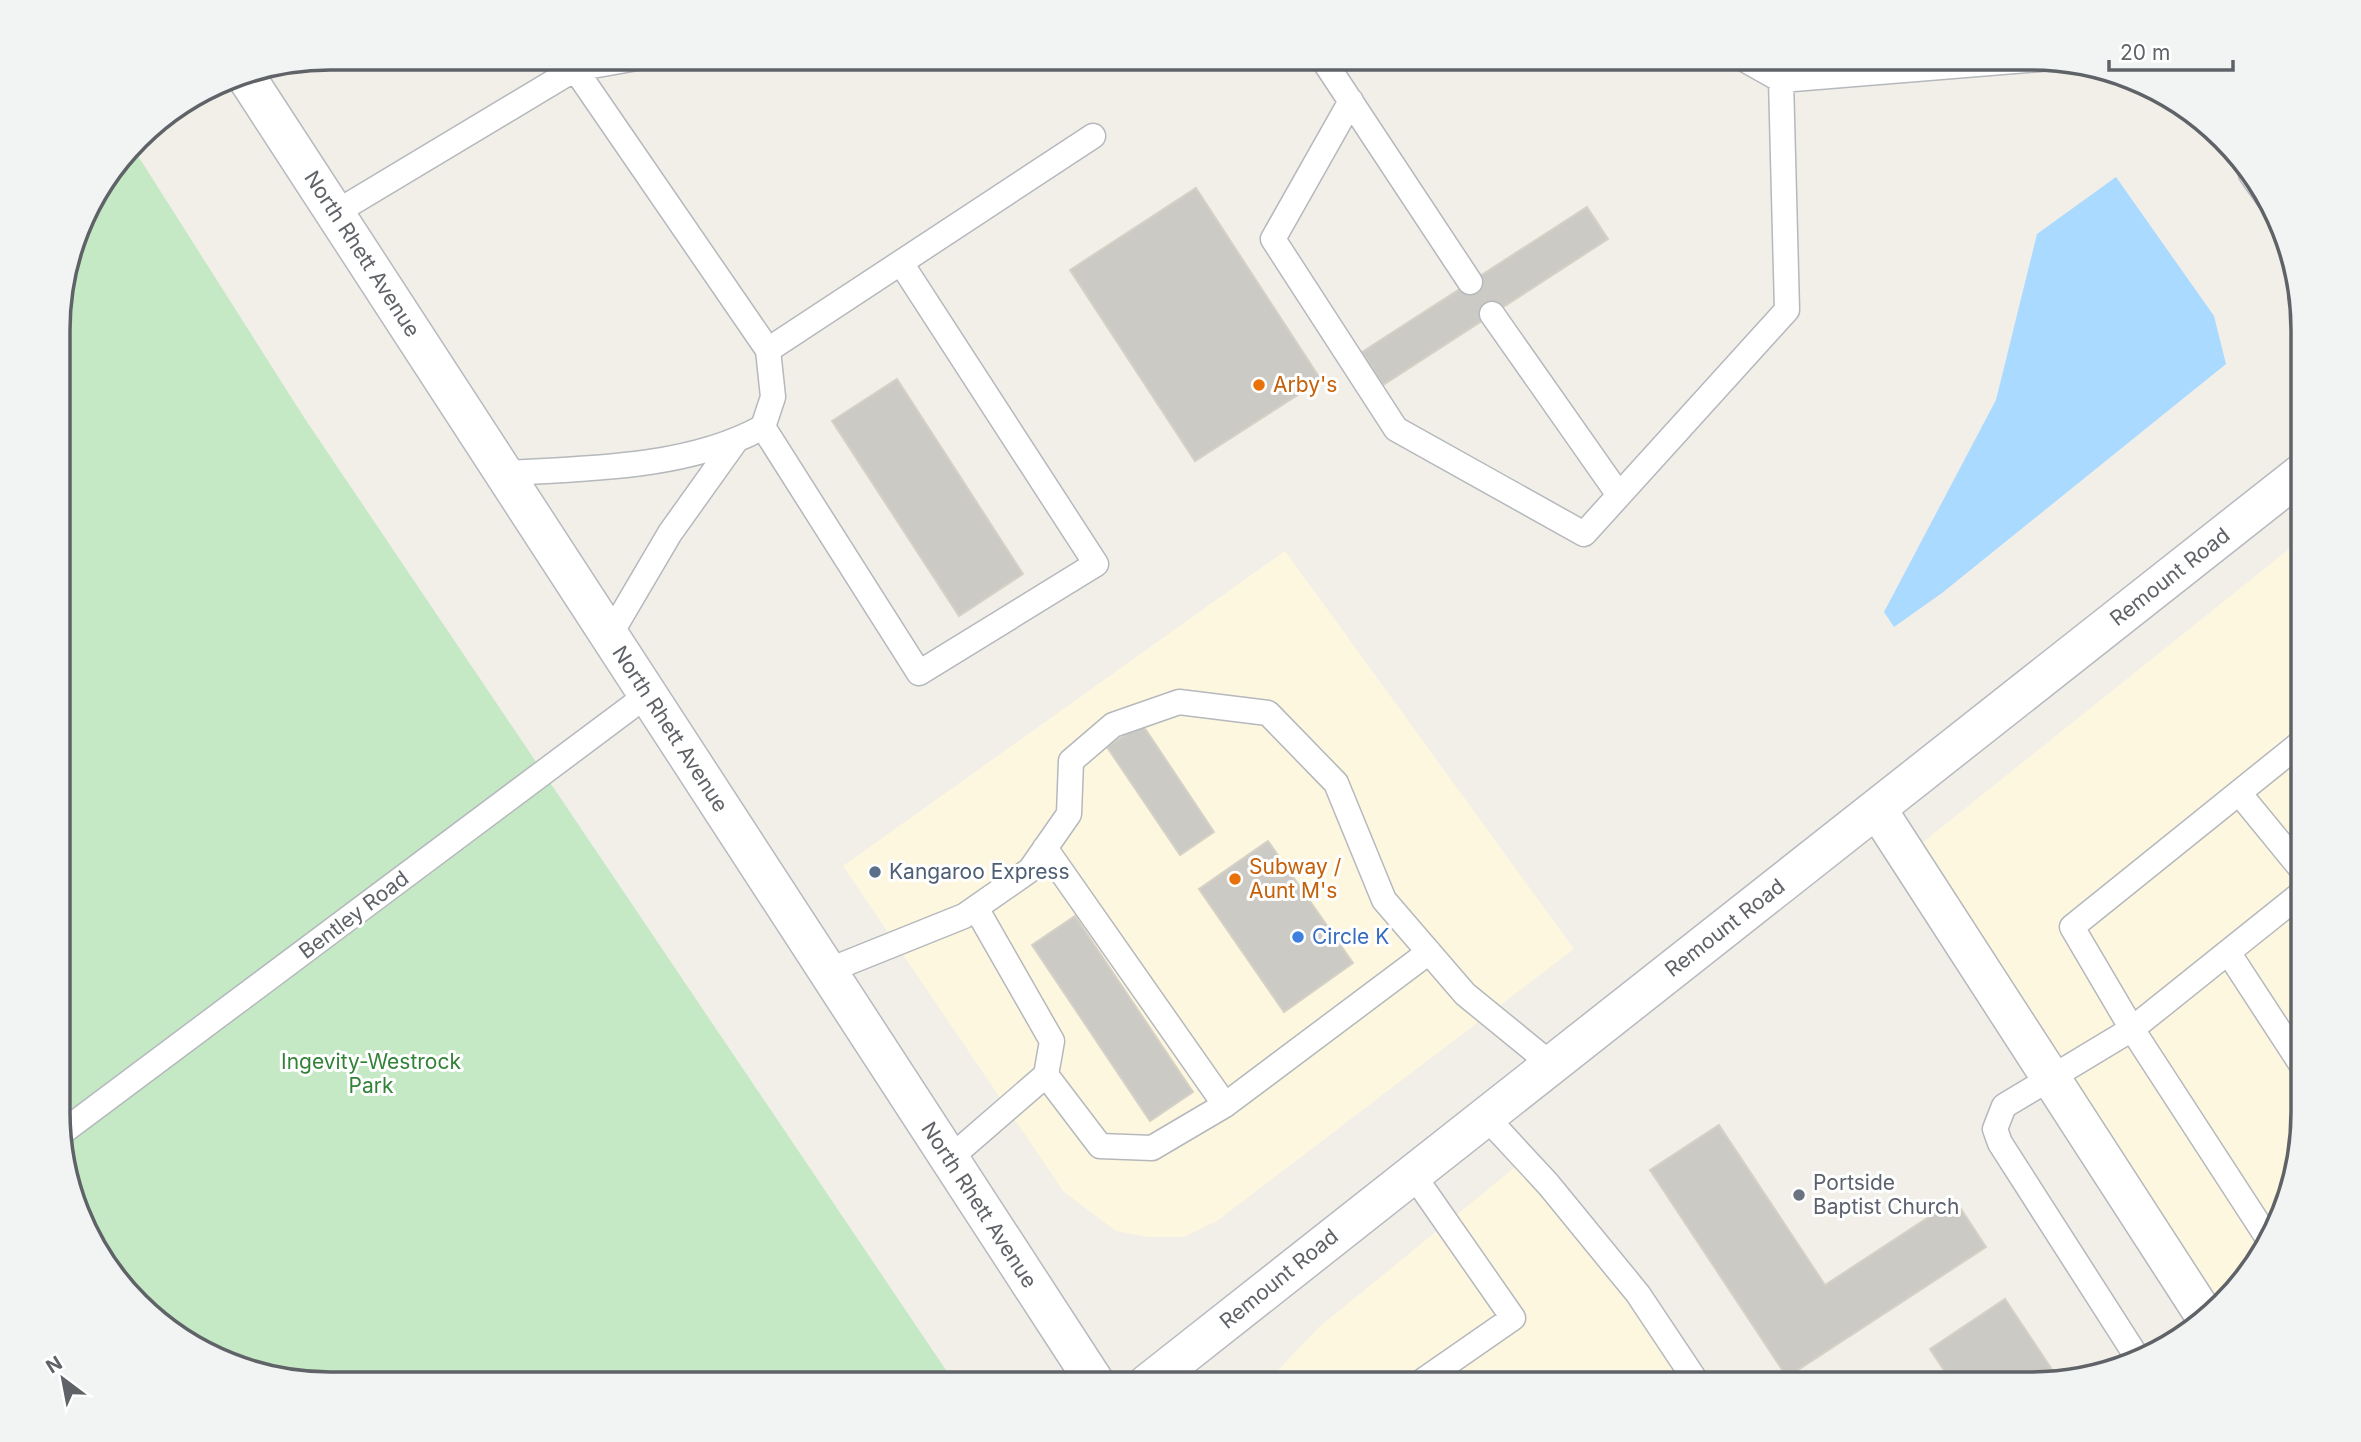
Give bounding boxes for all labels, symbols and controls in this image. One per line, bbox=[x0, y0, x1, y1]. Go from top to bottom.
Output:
scale bar bbox=[2109, 28, 2233, 72]
text: 20 m bbox=[2120, 40, 2170, 65]
street label: North Rhett Avenue bbox=[299, 166, 425, 341]
place label: Arby's bbox=[1273, 372, 1337, 397]
marker: Arby's bbox=[1251, 377, 1267, 393]
street label: Remount Road bbox=[2105, 522, 2234, 631]
street label: North Rhett Avenue bbox=[607, 641, 733, 816]
place label: Subway / Aunt M's bbox=[1249, 854, 1342, 903]
place label: Kangaroo Express bbox=[889, 859, 1070, 884]
marker: Kangaroo Express bbox=[867, 864, 883, 880]
street label: Bentley Road bbox=[294, 865, 413, 964]
marker: Subway / Aunt M's bbox=[1227, 871, 1243, 887]
street label: Remount Road bbox=[1660, 873, 1789, 982]
place label: Circle K bbox=[1312, 924, 1389, 949]
marker: Circle K bbox=[1290, 929, 1306, 945]
park label: Ingevity-Westrock Park bbox=[281, 1049, 461, 1098]
street label: North Rhett Avenue bbox=[916, 1117, 1042, 1292]
place label: Portside Baptist Church bbox=[1813, 1170, 1959, 1219]
marker: Portside Baptist Church bbox=[1791, 1187, 1807, 1203]
street label: Remount Road bbox=[1215, 1223, 1343, 1334]
north arrow bbox=[28, 1344, 98, 1414]
text: N bbox=[42, 1351, 66, 1379]

